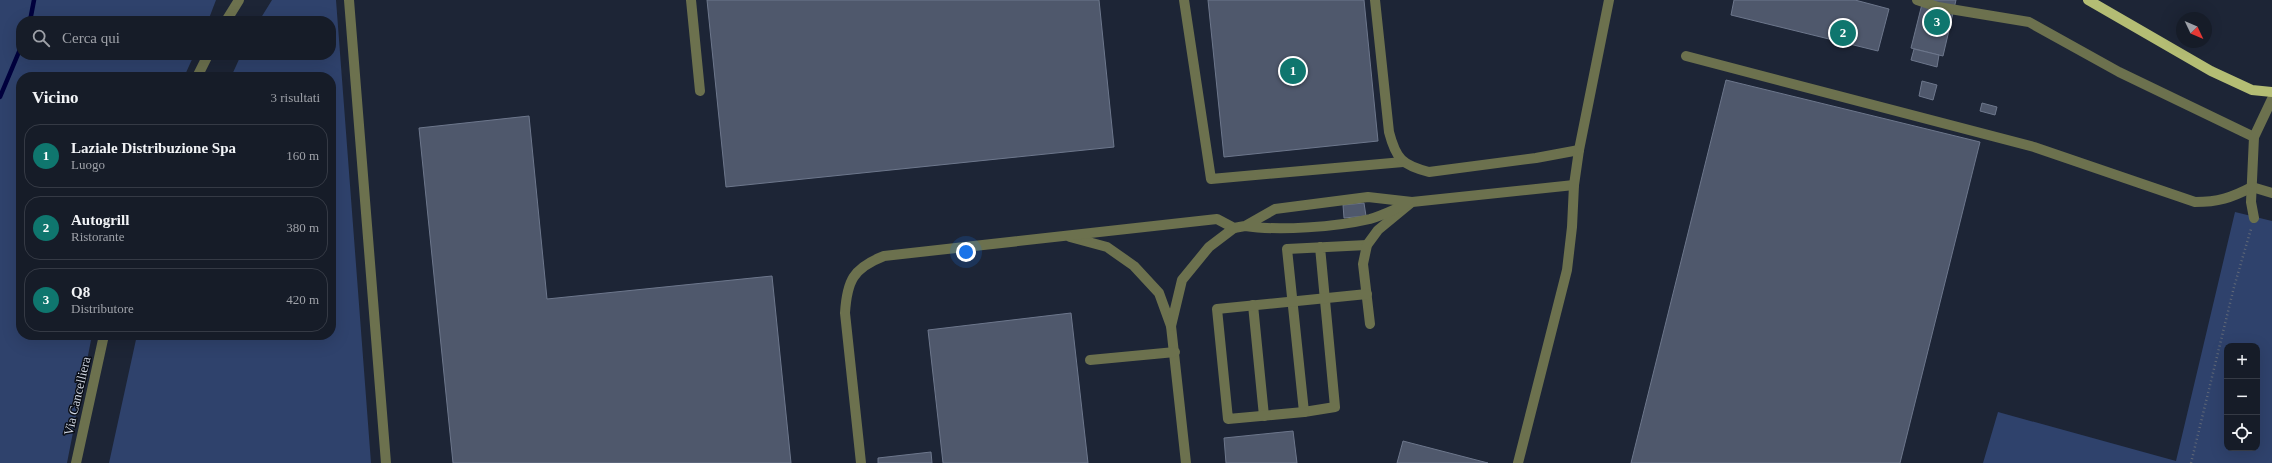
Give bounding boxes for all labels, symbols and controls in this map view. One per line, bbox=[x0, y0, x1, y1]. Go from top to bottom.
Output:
pin: 3 bbox=[1924, 7, 1950, 37]
north arrow bbox=[2176, 12, 2212, 48]
search box bbox=[16, 16, 336, 60]
pin: 2 bbox=[1830, 18, 1856, 48]
icon: search bbox=[30, 27, 52, 49]
text: Cerca qui bbox=[62, 30, 120, 46]
pin: 1 bbox=[1280, 56, 1306, 86]
text: Vicino bbox=[32, 88, 79, 107]
text: 3 risultati bbox=[271, 90, 320, 105]
text: Laziale Distribuzione Spa bbox=[71, 140, 236, 156]
text: 1 bbox=[43, 148, 49, 163]
text: 160 m bbox=[286, 148, 319, 163]
text: Luogo bbox=[71, 157, 105, 172]
text: Autogrill bbox=[71, 212, 129, 228]
text: 2 bbox=[43, 220, 49, 235]
text: 380 m bbox=[286, 220, 319, 235]
text: Ristorante bbox=[71, 229, 124, 244]
your location bbox=[956, 242, 976, 262]
text: Q8 bbox=[71, 284, 90, 300]
text: 3 bbox=[43, 292, 49, 307]
text: 420 m bbox=[286, 292, 319, 307]
text: Distributore bbox=[71, 301, 134, 316]
map controls bbox=[2224, 343, 2260, 451]
button: + bbox=[2224, 343, 2260, 379]
street label: Via Cancelliera bbox=[61, 355, 93, 437]
button: − bbox=[2224, 379, 2260, 415]
button: locate bbox=[2224, 415, 2260, 451]

